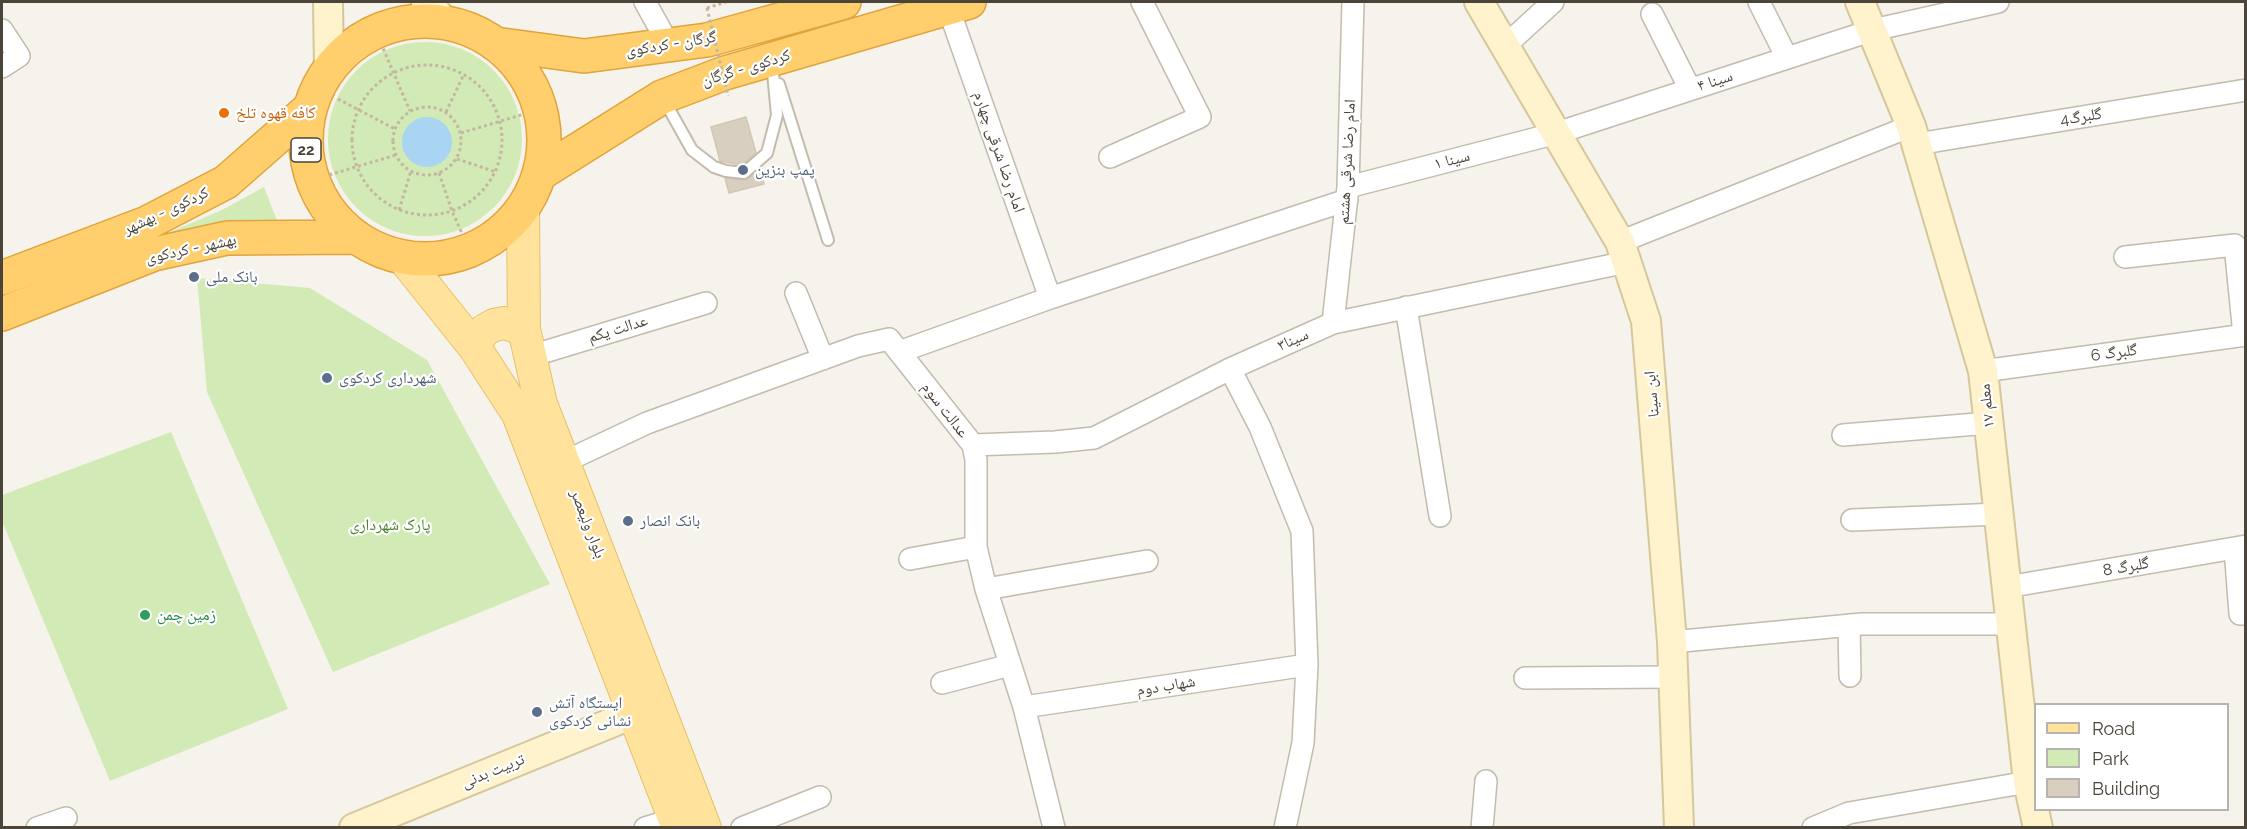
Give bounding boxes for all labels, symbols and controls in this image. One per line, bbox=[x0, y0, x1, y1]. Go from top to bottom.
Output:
street label: گرگان - کردکوی bbox=[624, 27, 718, 61]
street label: کردکوی - گرگان bbox=[699, 45, 793, 91]
street label: سینا ۴ bbox=[1695, 66, 1735, 96]
street label: امام رضا شرقی چهارم bbox=[969, 89, 1029, 215]
street label: امام رضا شرقی هشتم bbox=[1334, 99, 1360, 225]
place label: کافه قهوه تلخ bbox=[236, 103, 316, 123]
street label: گلبرگ4 bbox=[2059, 104, 2103, 130]
marker: کافه قهوه تلخ bbox=[217, 106, 231, 120]
road number: 22 bbox=[291, 138, 321, 162]
street label: سینا ۱ bbox=[1432, 146, 1472, 174]
place label: پمپ بنزین bbox=[755, 160, 815, 180]
marker: پمپ بنزین bbox=[736, 163, 750, 177]
street label: کردکوی - بهشهر bbox=[120, 183, 212, 239]
street label: بهشهر - کردکوی bbox=[144, 230, 238, 268]
place label: بانک ملی bbox=[206, 267, 258, 287]
marker: بانک ملی bbox=[187, 270, 201, 284]
street label: عدالت یکم bbox=[586, 311, 650, 347]
street label: سینا۳ bbox=[1274, 325, 1312, 355]
street label: گلبرگ 6 bbox=[2089, 340, 2139, 366]
place label: شهرداری کردکوی bbox=[339, 368, 436, 388]
street label: ابن سینا bbox=[1640, 370, 1664, 418]
marker: شهرداری کردکوی bbox=[320, 371, 334, 385]
street label: عدالت سوم bbox=[917, 378, 973, 442]
street label: معلم ۱۷ bbox=[1975, 383, 1999, 429]
street label: بلوار ولیعصر bbox=[566, 487, 610, 561]
place label: بانک انصار bbox=[640, 511, 700, 531]
marker: بانک انصار bbox=[621, 514, 635, 528]
park label: پارک شهرداری bbox=[350, 515, 430, 535]
street label: گلبرگ 8 bbox=[2101, 553, 2151, 581]
place label: زمین چمن bbox=[157, 605, 216, 625]
marker: زمین چمن bbox=[138, 608, 152, 622]
street label: شهاب دوم bbox=[1135, 672, 1197, 700]
place label: ایستگاه آتش نشانی کردکوی bbox=[549, 693, 631, 731]
legend bbox=[2034, 703, 2229, 811]
marker: ایستگاه آتش نشانی کردکوی bbox=[530, 705, 544, 719]
text: Road bbox=[2092, 718, 2135, 739]
text: Park bbox=[2092, 748, 2129, 769]
street label: تربیت بدنی bbox=[459, 750, 527, 792]
text: Building bbox=[2092, 778, 2160, 799]

